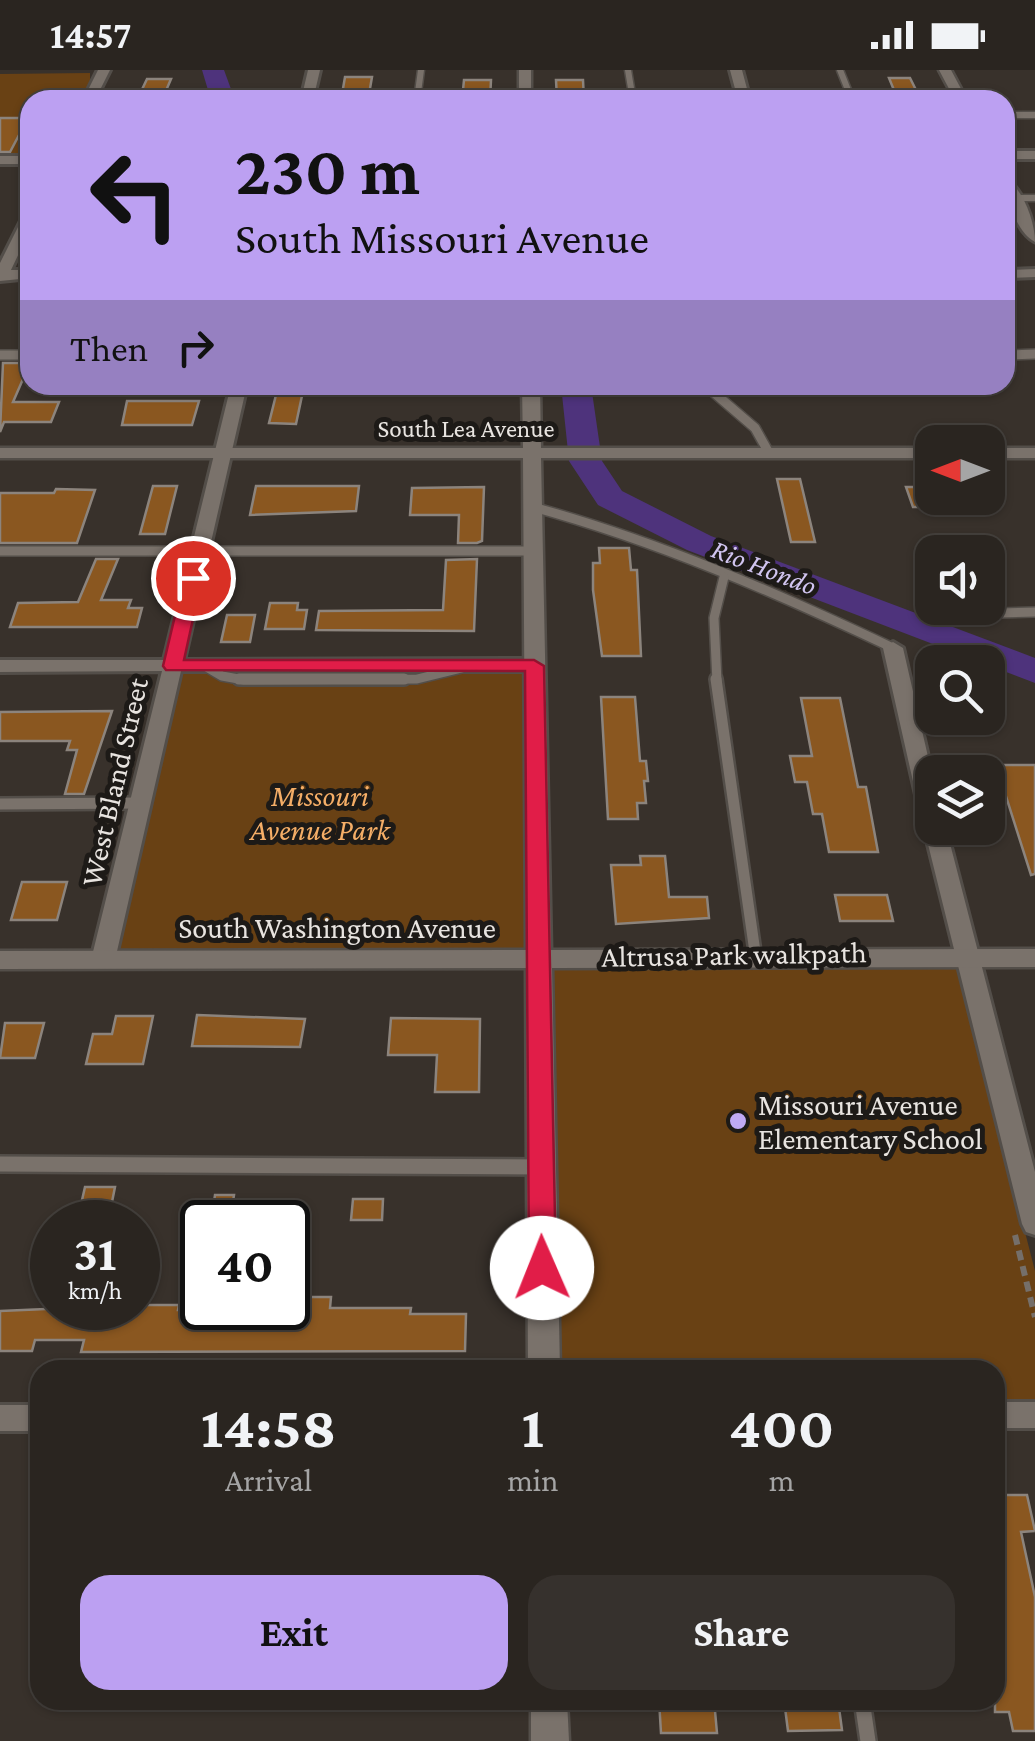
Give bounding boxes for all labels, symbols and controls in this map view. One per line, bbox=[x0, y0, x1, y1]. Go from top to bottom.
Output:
text: 14:57 bbox=[50, 14, 131, 56]
icon: left bbox=[70, 130, 200, 260]
text: 230 m bbox=[235, 131, 420, 209]
text: South Missouri Avenue bbox=[235, 213, 649, 263]
icon: right bbox=[168, 320, 223, 375]
text: Then bbox=[70, 327, 148, 369]
street label: South Lea Avenue bbox=[377, 415, 555, 442]
north arrow bbox=[915, 425, 1005, 515]
map controls bbox=[915, 425, 1005, 845]
water label: Rio Hondo bbox=[707, 533, 821, 601]
button: sound bbox=[915, 535, 1005, 625]
pin bbox=[151, 536, 236, 621]
icon: arrive bbox=[166, 551, 221, 606]
button: search bbox=[915, 645, 1005, 735]
street label: West Bland Street bbox=[74, 674, 154, 889]
button: layers bbox=[915, 755, 1005, 845]
park label: Missouri Avenue Park bbox=[248, 779, 392, 846]
street label: South Washington Avenue bbox=[178, 911, 496, 945]
street label: Altrusa Park walkpath bbox=[601, 935, 867, 974]
place label: Missouri Avenue Elementary School bbox=[758, 1088, 983, 1156]
marker: Missouri Avenue Elementary School bbox=[727, 1110, 749, 1132]
speed limit sign: 40 bbox=[180, 1200, 310, 1330]
position arrow bbox=[490, 1216, 594, 1320]
text: 31 bbox=[73, 1225, 117, 1281]
text: km/h bbox=[68, 1277, 122, 1304]
text: 14:58 bbox=[201, 1393, 336, 1460]
text: 1 bbox=[522, 1393, 544, 1460]
text: 400 bbox=[729, 1393, 834, 1460]
text: Arrival bbox=[225, 1462, 312, 1498]
text: min bbox=[507, 1462, 558, 1498]
text: m bbox=[769, 1462, 795, 1498]
button: Exit bbox=[80, 1575, 508, 1690]
button: Share bbox=[528, 1575, 955, 1690]

